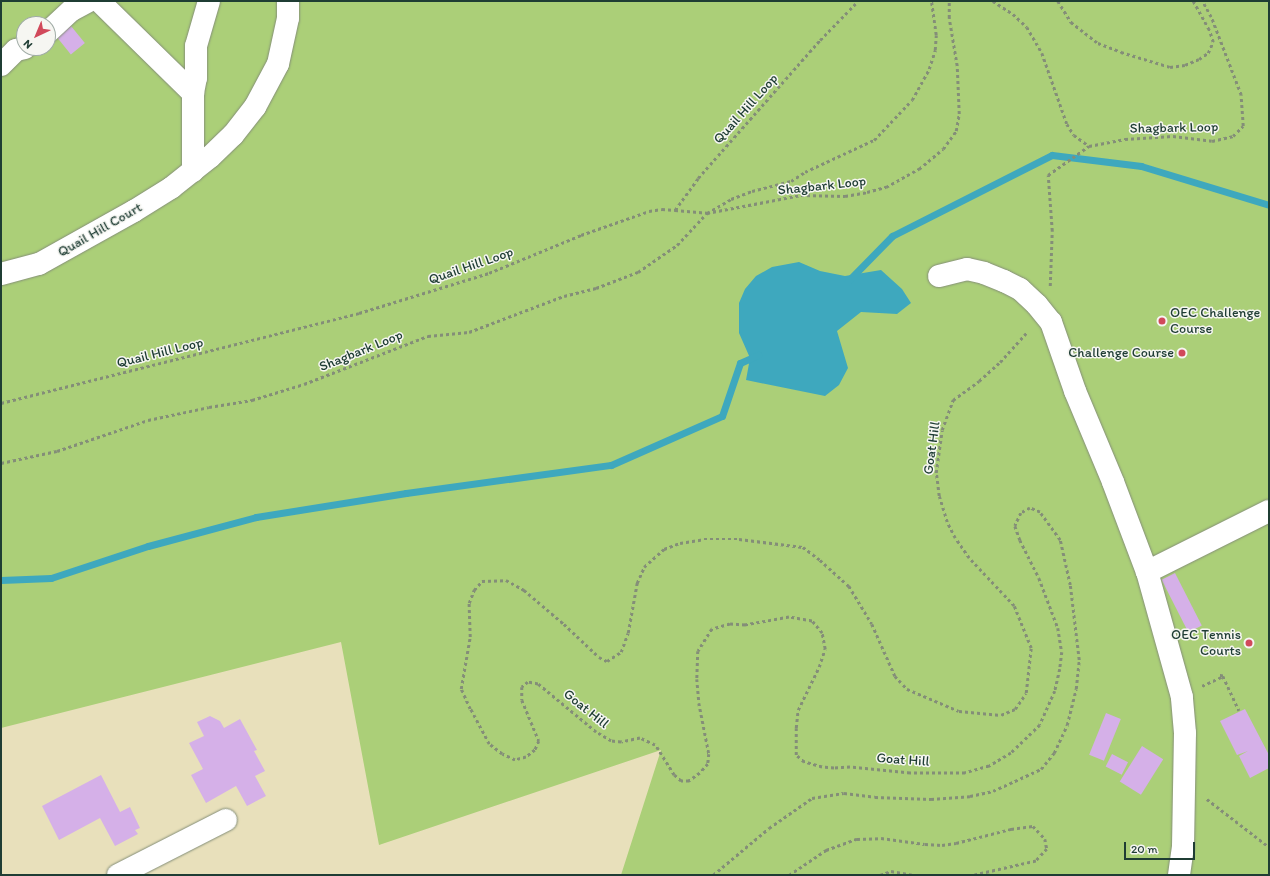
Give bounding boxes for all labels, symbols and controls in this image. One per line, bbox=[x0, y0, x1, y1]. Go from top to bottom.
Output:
north arrow bbox=[16, 16, 56, 56]
text: N bbox=[21, 37, 35, 52]
street label: Quail Hill Loop bbox=[710, 70, 782, 148]
street label: Shagbark Loop bbox=[1130, 119, 1218, 137]
street label: Shagbark Loop bbox=[777, 173, 867, 199]
street label: Quail Hill Court bbox=[55, 199, 145, 261]
street label: Quail Hill Loop bbox=[426, 244, 516, 288]
place label: OEC Challenge Course bbox=[1170, 305, 1260, 338]
marker: OEC Challenge Course bbox=[1157, 316, 1167, 326]
street label: Shagbark Loop bbox=[317, 327, 405, 375]
street label: Quail Hill Loop bbox=[115, 334, 205, 372]
place label: Challenge Course bbox=[1068, 345, 1174, 361]
marker: Challenge Course bbox=[1177, 348, 1187, 358]
street label: Goat Hill bbox=[920, 420, 944, 476]
place label: OEC Tennis Courts bbox=[1172, 627, 1241, 660]
marker: OEC Tennis Courts bbox=[1244, 638, 1254, 648]
street label: Goat Hill bbox=[560, 686, 612, 732]
street label: Goat Hill bbox=[876, 750, 930, 770]
scale bar bbox=[1126, 834, 1197, 860]
text: 20 m bbox=[1131, 842, 1158, 856]

